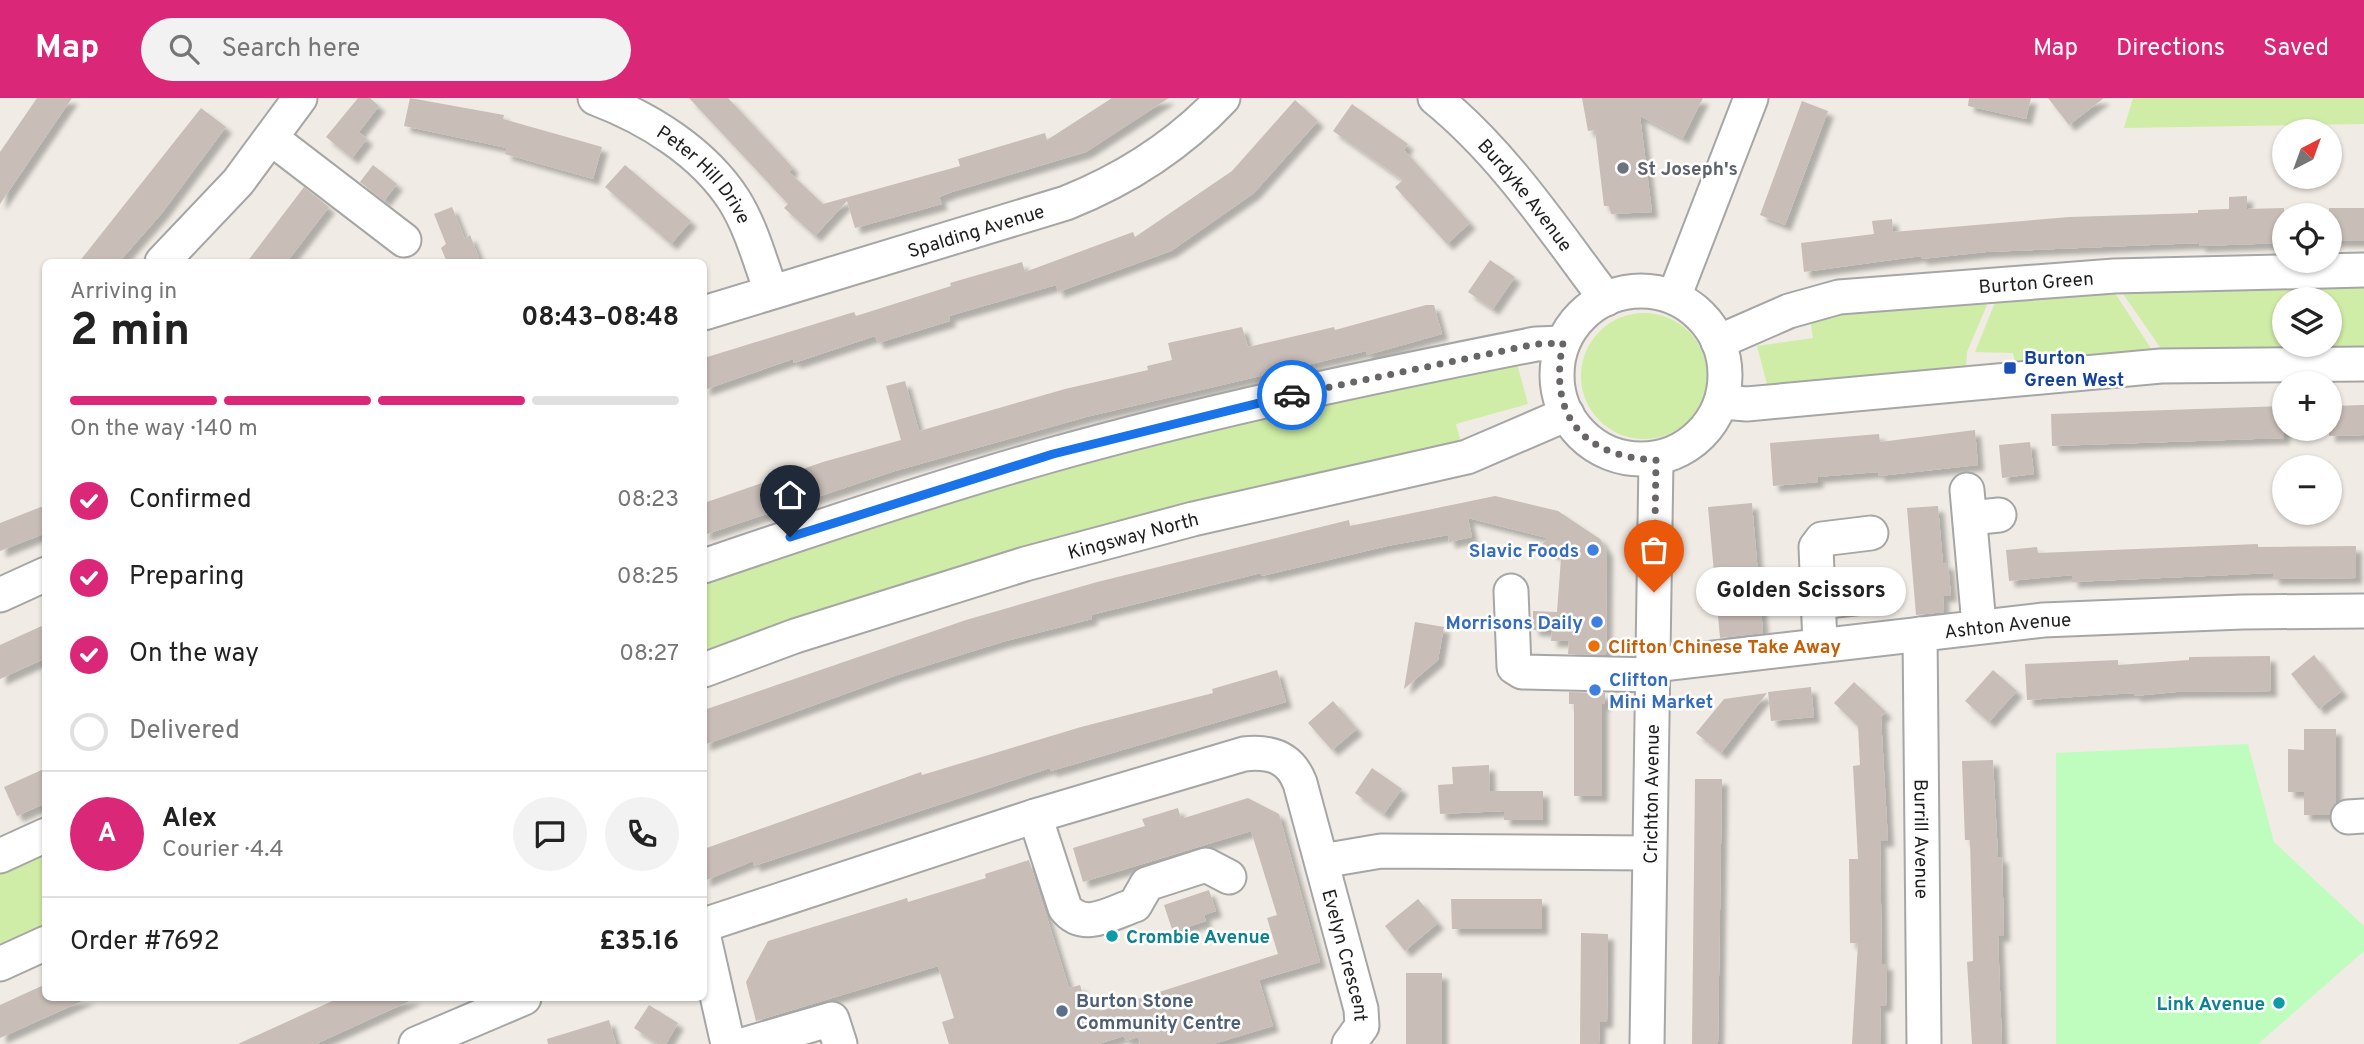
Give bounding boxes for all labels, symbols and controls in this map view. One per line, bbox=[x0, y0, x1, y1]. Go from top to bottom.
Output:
search box bbox=[141, 18, 631, 81]
text: Map bbox=[35, 28, 99, 70]
icon: search bbox=[165, 30, 203, 68]
text: Search here bbox=[221, 33, 360, 66]
text: Map bbox=[2033, 34, 2078, 64]
text: Directions bbox=[2116, 34, 2225, 64]
text: Saved bbox=[2263, 34, 2329, 64]
north arrow bbox=[2272, 119, 2342, 189]
map controls bbox=[2272, 119, 2342, 525]
street label: Peter Hill Drive bbox=[651, 121, 755, 228]
street label: Burdyke Avenue bbox=[1472, 135, 1577, 257]
place label: St Joseph's bbox=[1637, 158, 1738, 182]
marker: St Joseph's bbox=[1615, 160, 1631, 176]
street label: Spalding Avenue bbox=[905, 200, 1048, 264]
button: locate bbox=[2272, 203, 2342, 273]
street label: Burton Green bbox=[1978, 268, 2095, 300]
text: Arriving in bbox=[70, 278, 177, 307]
button: layers bbox=[2272, 287, 2342, 357]
text: 08:43–08:48 bbox=[521, 302, 679, 335]
text: 2 min bbox=[70, 303, 190, 362]
place label: Burton Green West bbox=[2024, 347, 2124, 393]
courier bbox=[1257, 360, 1327, 430]
marker: Burton Green West bbox=[2002, 360, 2018, 376]
button: + bbox=[2272, 371, 2342, 441]
icon: car bbox=[1273, 376, 1311, 414]
text: On the way · 140 m bbox=[70, 415, 258, 444]
button: − bbox=[2272, 455, 2342, 525]
pin bbox=[760, 465, 820, 537]
icon: home bbox=[771, 476, 809, 514]
icon: check bbox=[70, 482, 108, 520]
text: Confirmed bbox=[129, 484, 252, 517]
text: 08:23 bbox=[617, 486, 679, 515]
street label: Kingsway North bbox=[1065, 508, 1201, 566]
pin bbox=[1624, 520, 1684, 592]
icon: bag bbox=[1635, 531, 1673, 569]
place label: Slavic Foods bbox=[1469, 540, 1579, 564]
marker: Slavic Foods bbox=[1585, 542, 1601, 558]
icon: check bbox=[70, 559, 108, 597]
text: Preparing bbox=[129, 561, 244, 594]
text: 08:25 bbox=[617, 563, 679, 592]
callout: Golden Scissors bbox=[1696, 568, 1906, 616]
text: Golden Scissors bbox=[1716, 577, 1886, 606]
street label: Ashton Avenue bbox=[1943, 609, 2072, 645]
place label: Morrisons Daily bbox=[1446, 612, 1583, 636]
marker: Morrisons Daily bbox=[1589, 614, 1605, 630]
icon: check bbox=[70, 636, 108, 674]
place label: Clifton Chinese Take Away bbox=[1608, 636, 1841, 660]
text: On the way bbox=[129, 638, 259, 671]
marker: Clifton Chinese Take Away bbox=[1586, 638, 1602, 654]
text: 08:27 bbox=[619, 640, 679, 669]
place label: Clifton Mini Market bbox=[1609, 669, 1713, 715]
marker: Clifton Mini Market bbox=[1587, 682, 1603, 698]
text: Delivered bbox=[129, 715, 240, 748]
street label: Crichton Avenue bbox=[1640, 724, 1666, 864]
street label: Burrill Avenue bbox=[1907, 779, 1933, 899]
button: chat bbox=[513, 797, 587, 871]
button: phone bbox=[605, 797, 679, 871]
text: Alex bbox=[162, 803, 217, 836]
text: A bbox=[98, 818, 116, 851]
text: Courier · 4.4 bbox=[162, 836, 284, 865]
street label: Evelyn Crescent bbox=[1315, 887, 1372, 1022]
text: Order #7692 bbox=[70, 926, 220, 959]
text: £35.16 bbox=[599, 926, 679, 959]
place label: Crombie Avenue bbox=[1126, 926, 1270, 950]
marker: Crombie Avenue bbox=[1104, 928, 1120, 944]
place label: Burton Stone Community Centre bbox=[1076, 990, 1241, 1036]
place label: Link Avenue bbox=[2157, 993, 2265, 1017]
marker: Link Avenue bbox=[2271, 995, 2287, 1011]
marker: Burton Stone Community Centre bbox=[1054, 1003, 1070, 1019]

